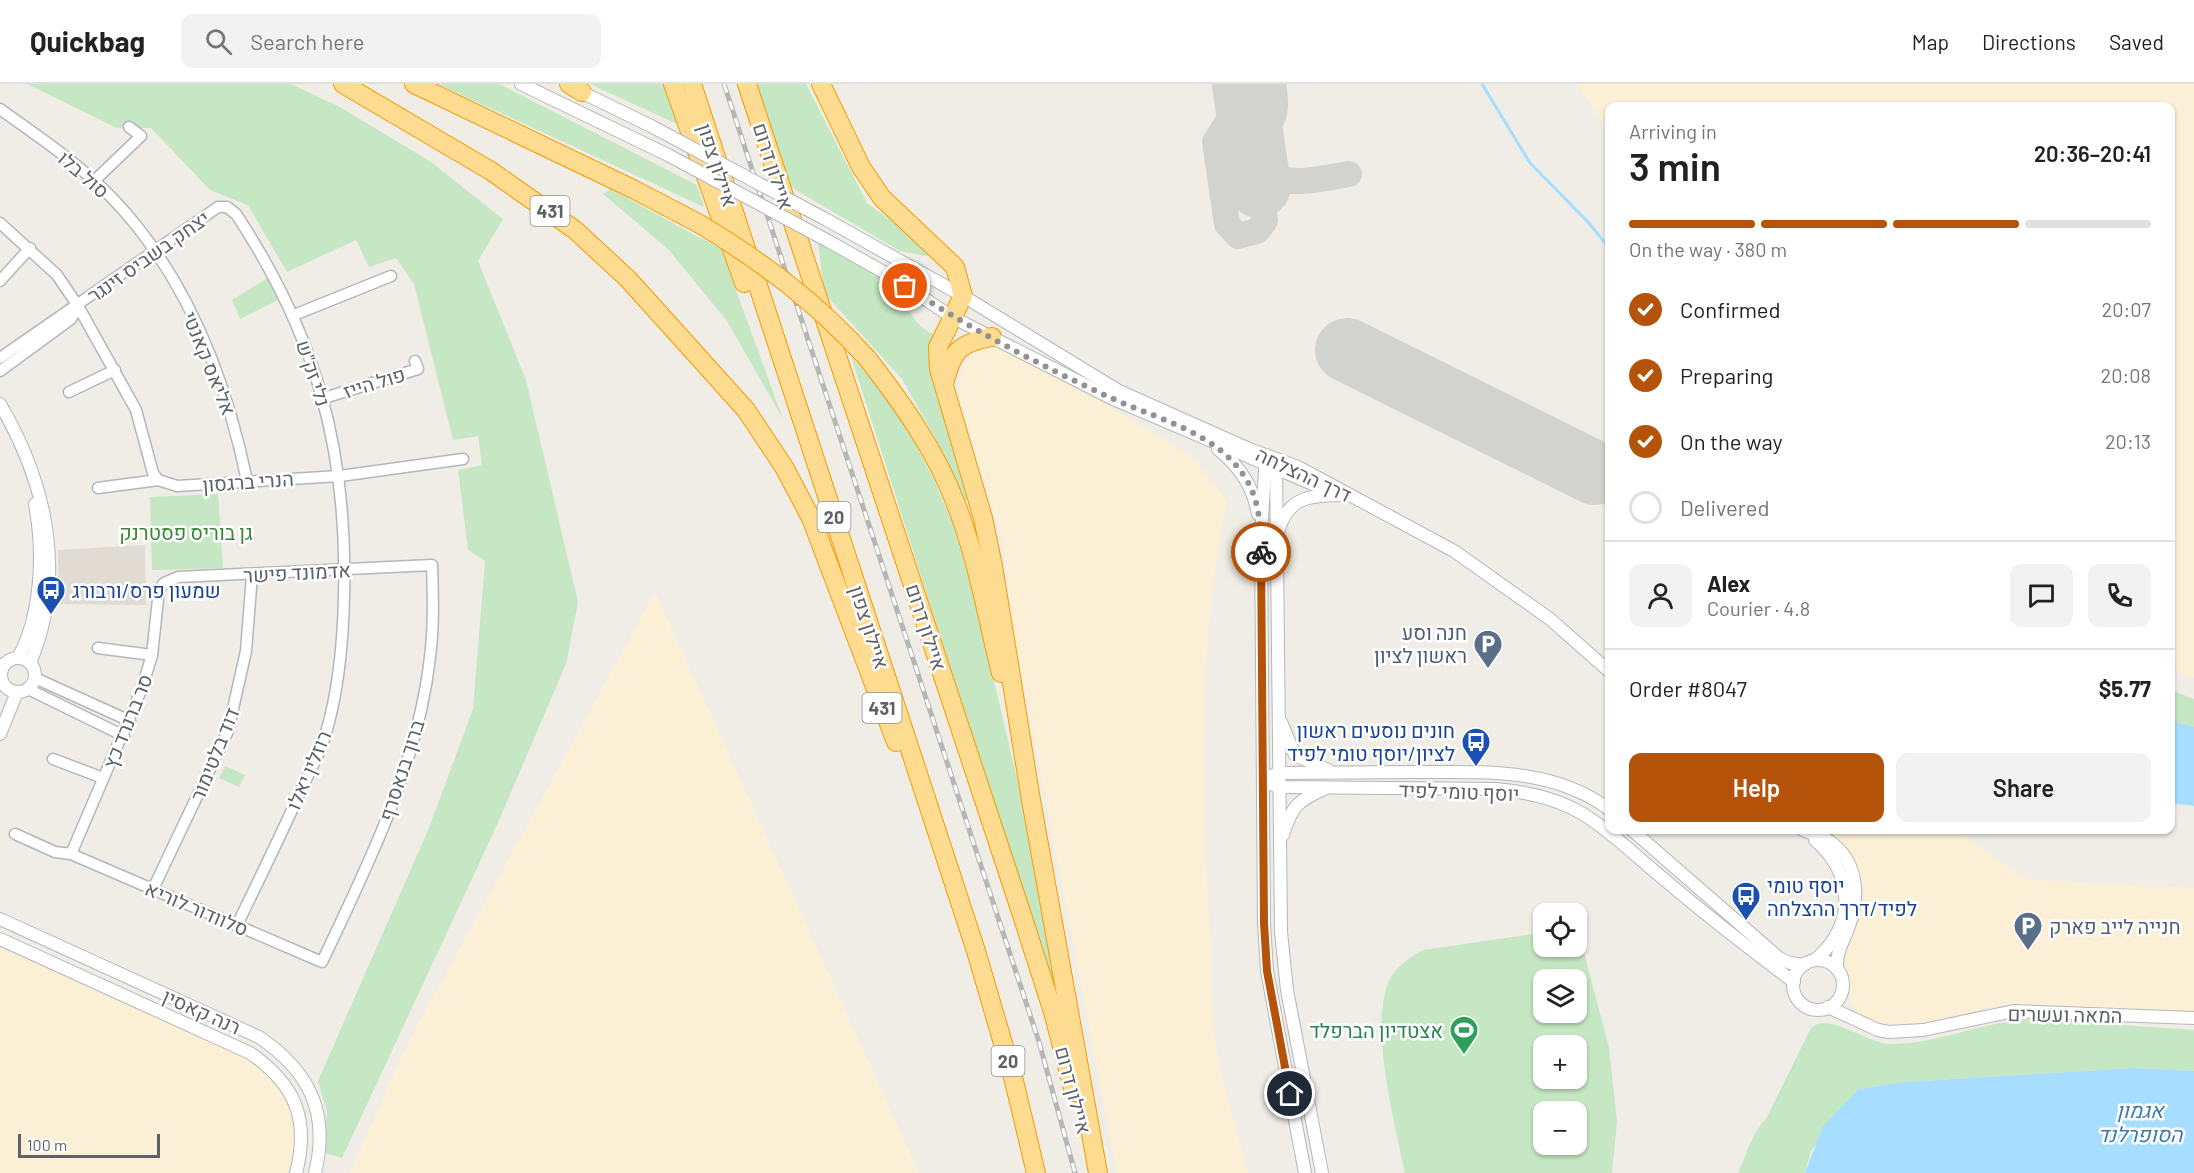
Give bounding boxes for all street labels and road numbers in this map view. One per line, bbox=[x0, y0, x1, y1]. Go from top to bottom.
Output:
street label: איילון צפון bbox=[693, 120, 743, 210]
street label: איילון דרום bbox=[749, 120, 799, 212]
street label: סול בלו bbox=[54, 145, 114, 203]
road number: 431 bbox=[530, 196, 570, 226]
street label: יצחק בשביס זינגר bbox=[82, 205, 214, 307]
street label: אליאס קאנטי bbox=[178, 308, 242, 418]
street label: נלי זק"ש bbox=[292, 337, 336, 409]
street label: פול הייז bbox=[340, 361, 408, 403]
street label: דרך ההצלחה bbox=[1252, 441, 1356, 507]
street label: הנרי ברגסון bbox=[202, 466, 294, 496]
road number: 20 bbox=[818, 502, 850, 532]
street label: אדמונד פישר bbox=[243, 557, 351, 587]
street label: איילון דרום bbox=[902, 581, 952, 673]
street label: איילון צפון bbox=[845, 582, 895, 672]
street label: סר ברנרד כץ bbox=[97, 670, 157, 772]
road number: 431 bbox=[862, 693, 902, 723]
street label: דוד בלטימור bbox=[184, 704, 244, 804]
street label: ברוך בנאסרף bbox=[373, 716, 429, 824]
street label: רוזלין יאלו bbox=[281, 727, 335, 813]
street label: יוסף טומי לפיד bbox=[1398, 777, 1520, 805]
street label: סלוודור לוריא bbox=[142, 876, 252, 940]
street label: רנה קאסין bbox=[159, 983, 245, 1039]
street label: המאה ועשרים bbox=[2007, 1001, 2123, 1027]
street label: איילון דרום bbox=[1051, 1044, 1097, 1136]
road number: 20 bbox=[992, 1046, 1024, 1076]

